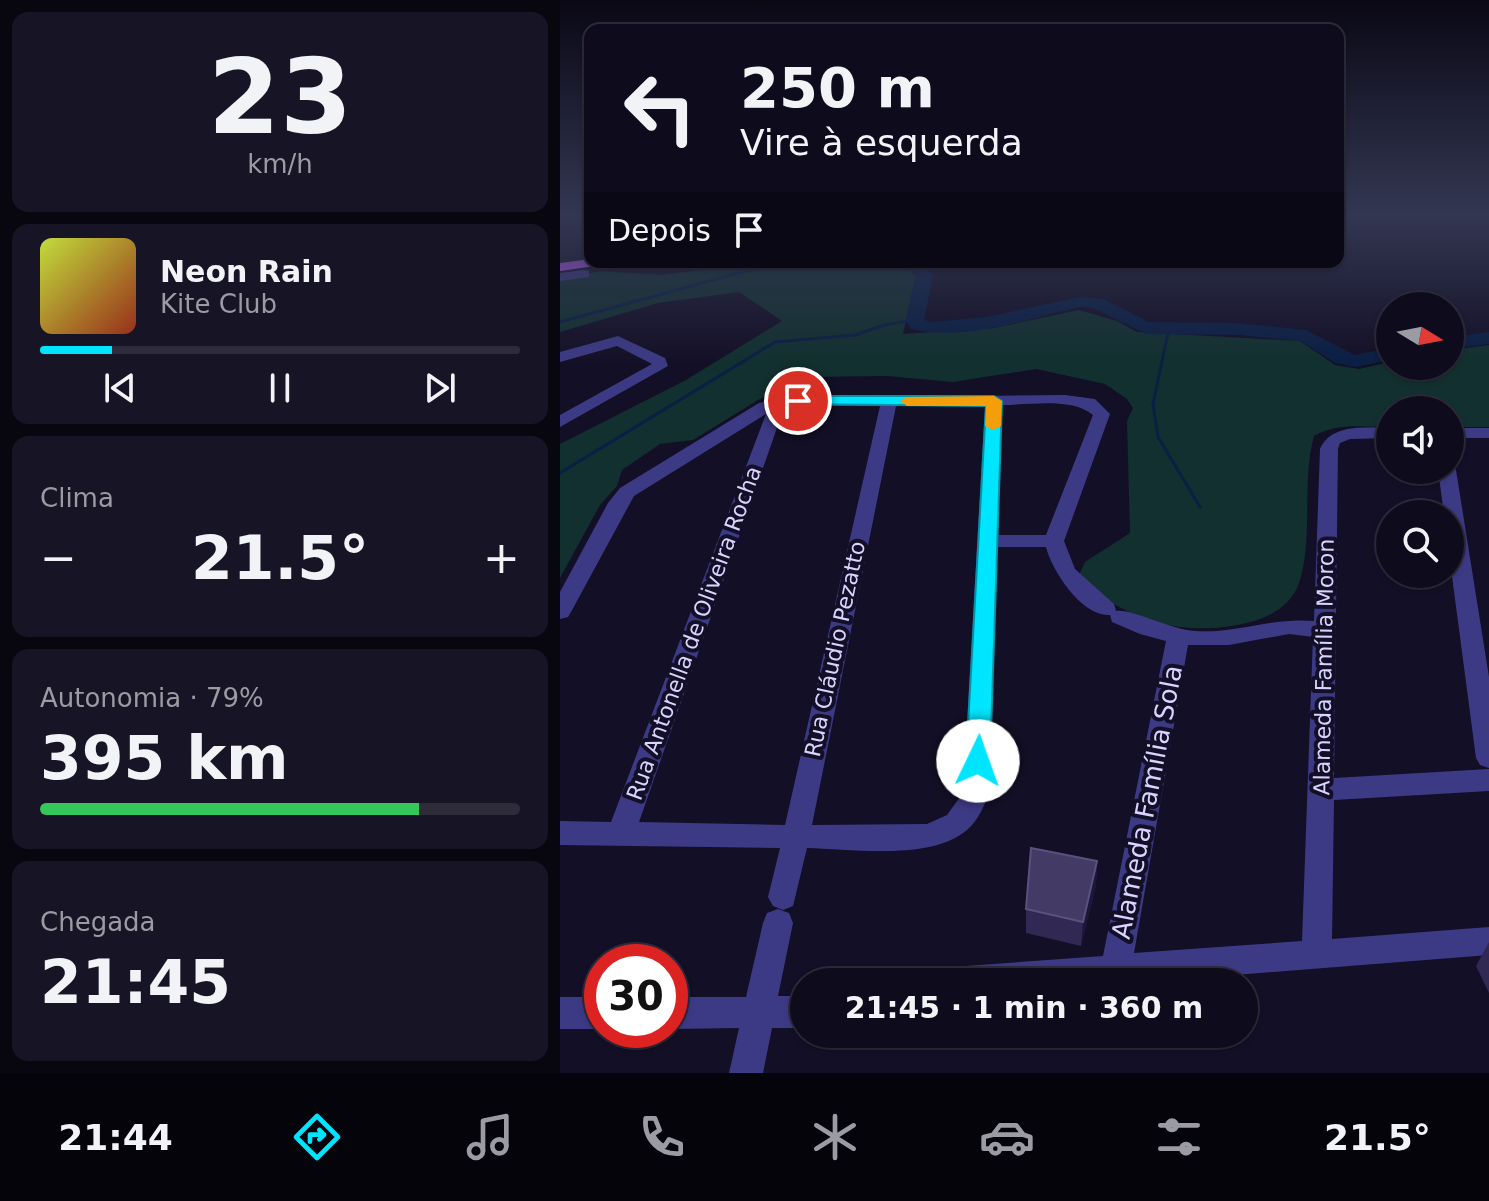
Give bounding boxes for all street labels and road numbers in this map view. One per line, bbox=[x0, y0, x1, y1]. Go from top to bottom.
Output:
street label: Rua Antonella de Oliveira Rocha bbox=[622, 463, 766, 803]
street label: Alameda Família Moron bbox=[1309, 538, 1339, 796]
street label: Rua Cláudio Pezatto bbox=[800, 539, 870, 759]
street label: Alameda Família Sola bbox=[1106, 663, 1188, 941]

